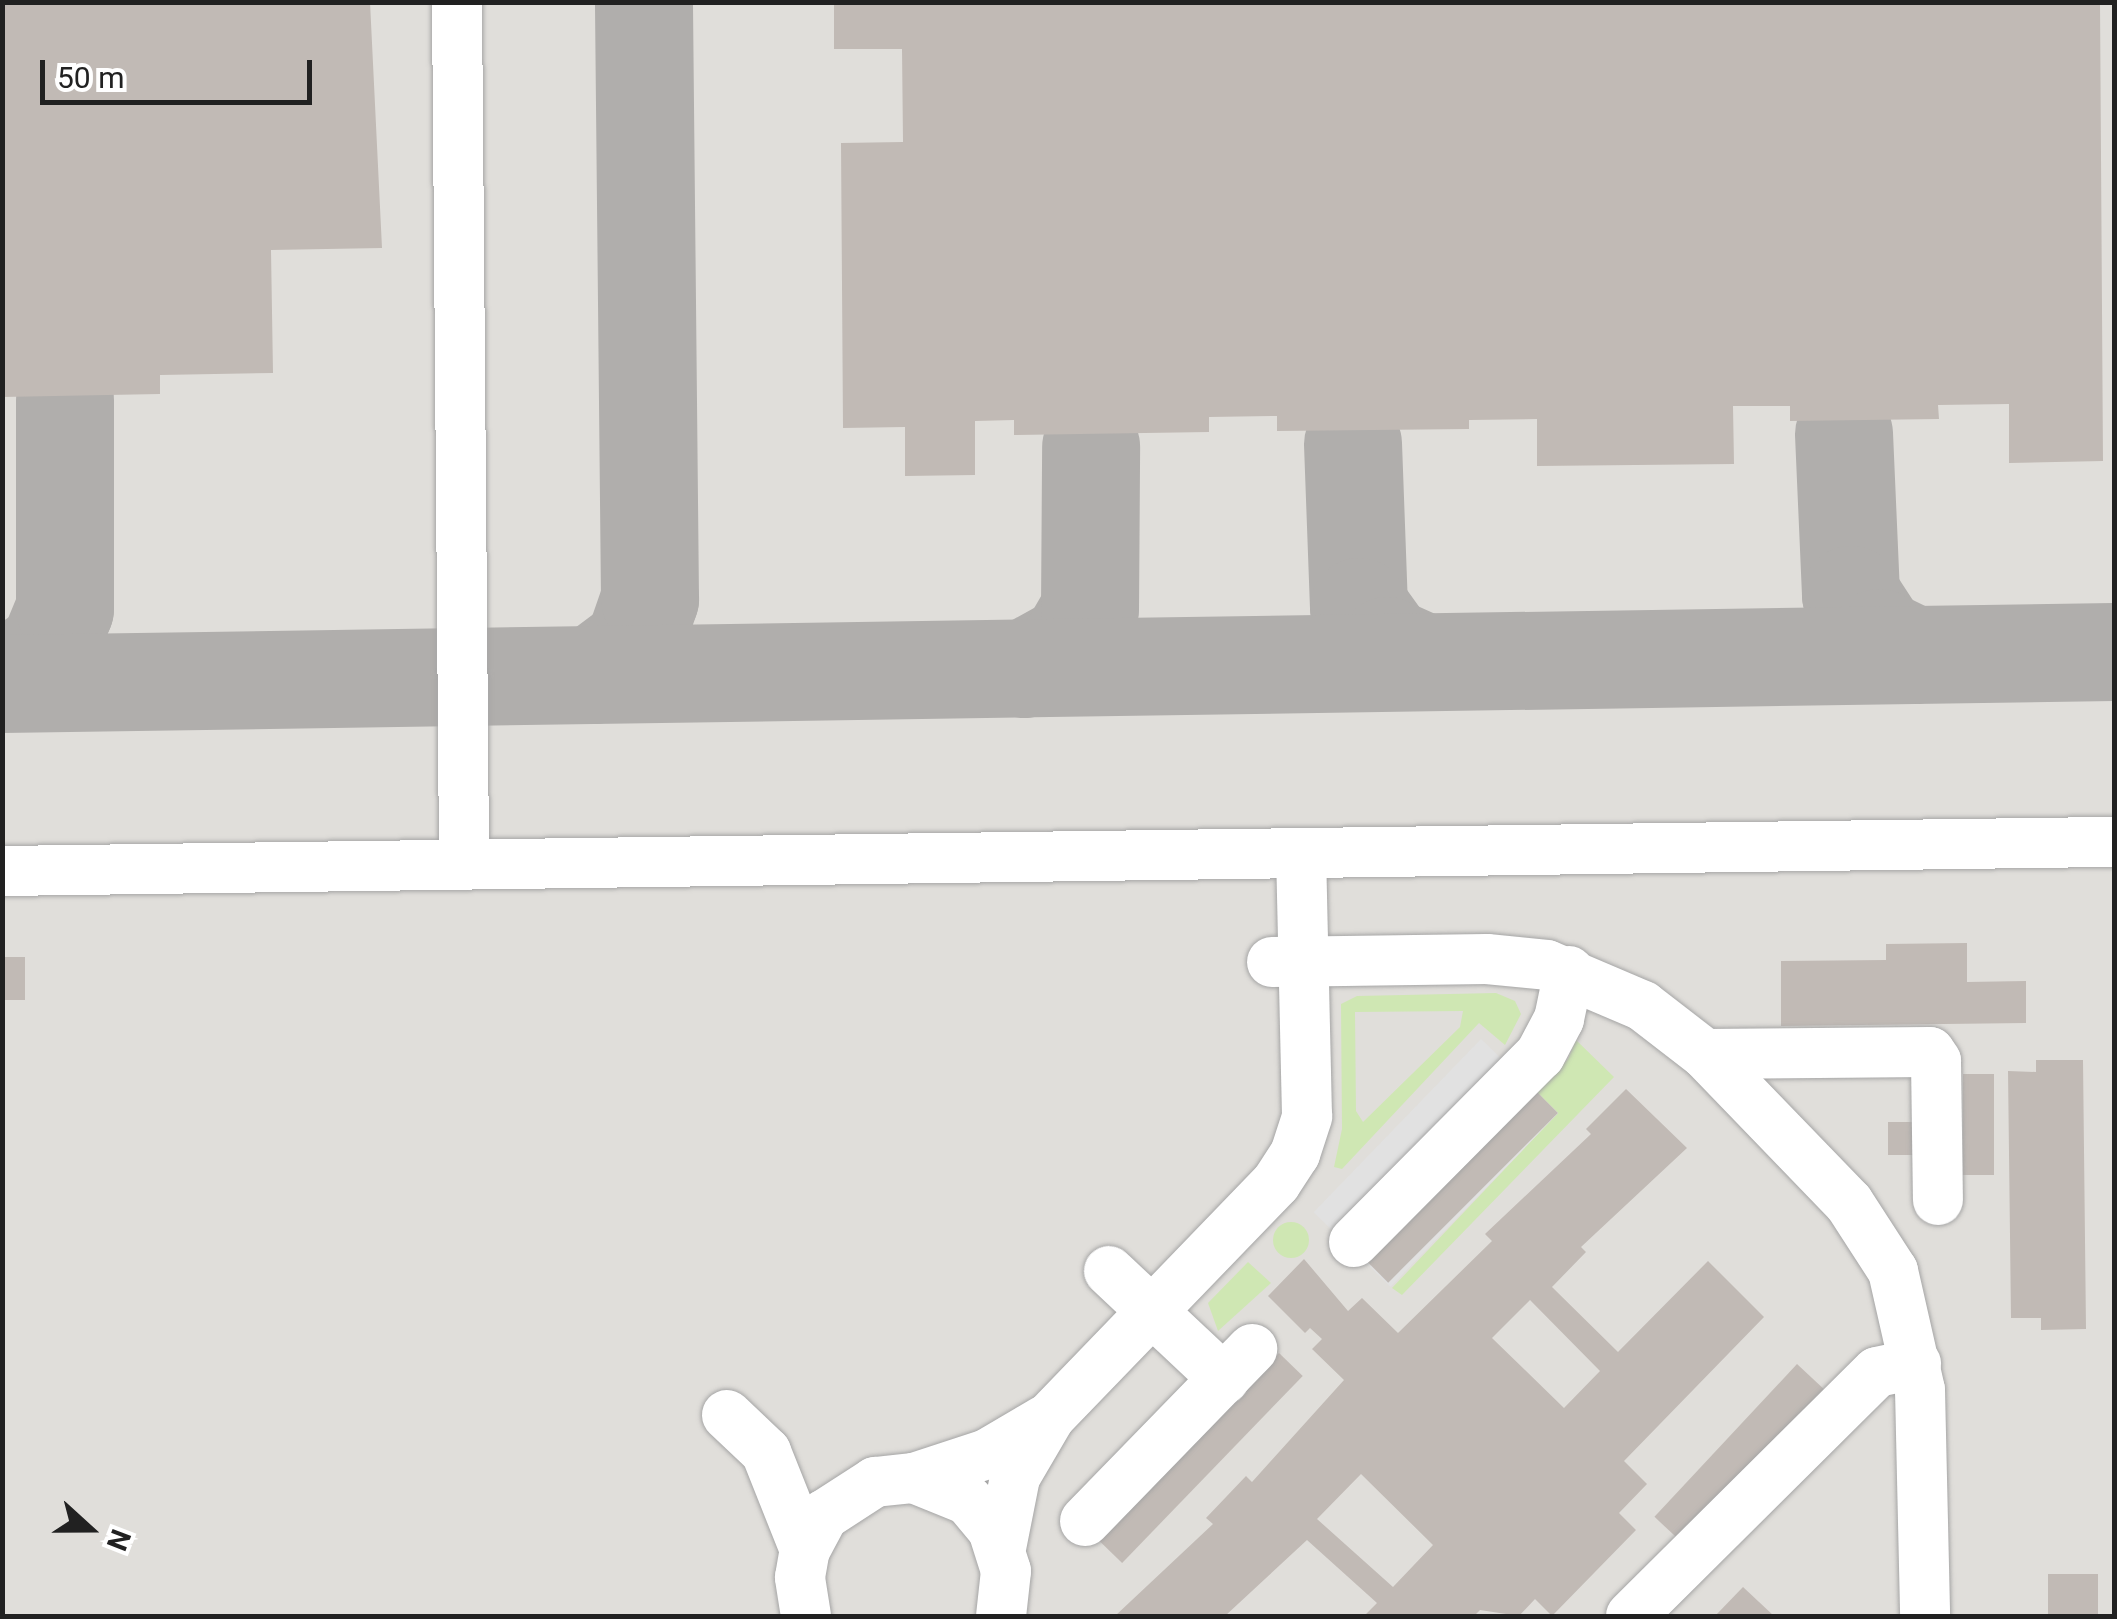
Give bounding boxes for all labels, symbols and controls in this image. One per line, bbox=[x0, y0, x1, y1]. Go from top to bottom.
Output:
scale bar bbox=[45, 40, 318, 102]
text: 50 m bbox=[57, 60, 124, 95]
north arrow bbox=[40, 1479, 140, 1579]
text: N bbox=[100, 1525, 137, 1555]

